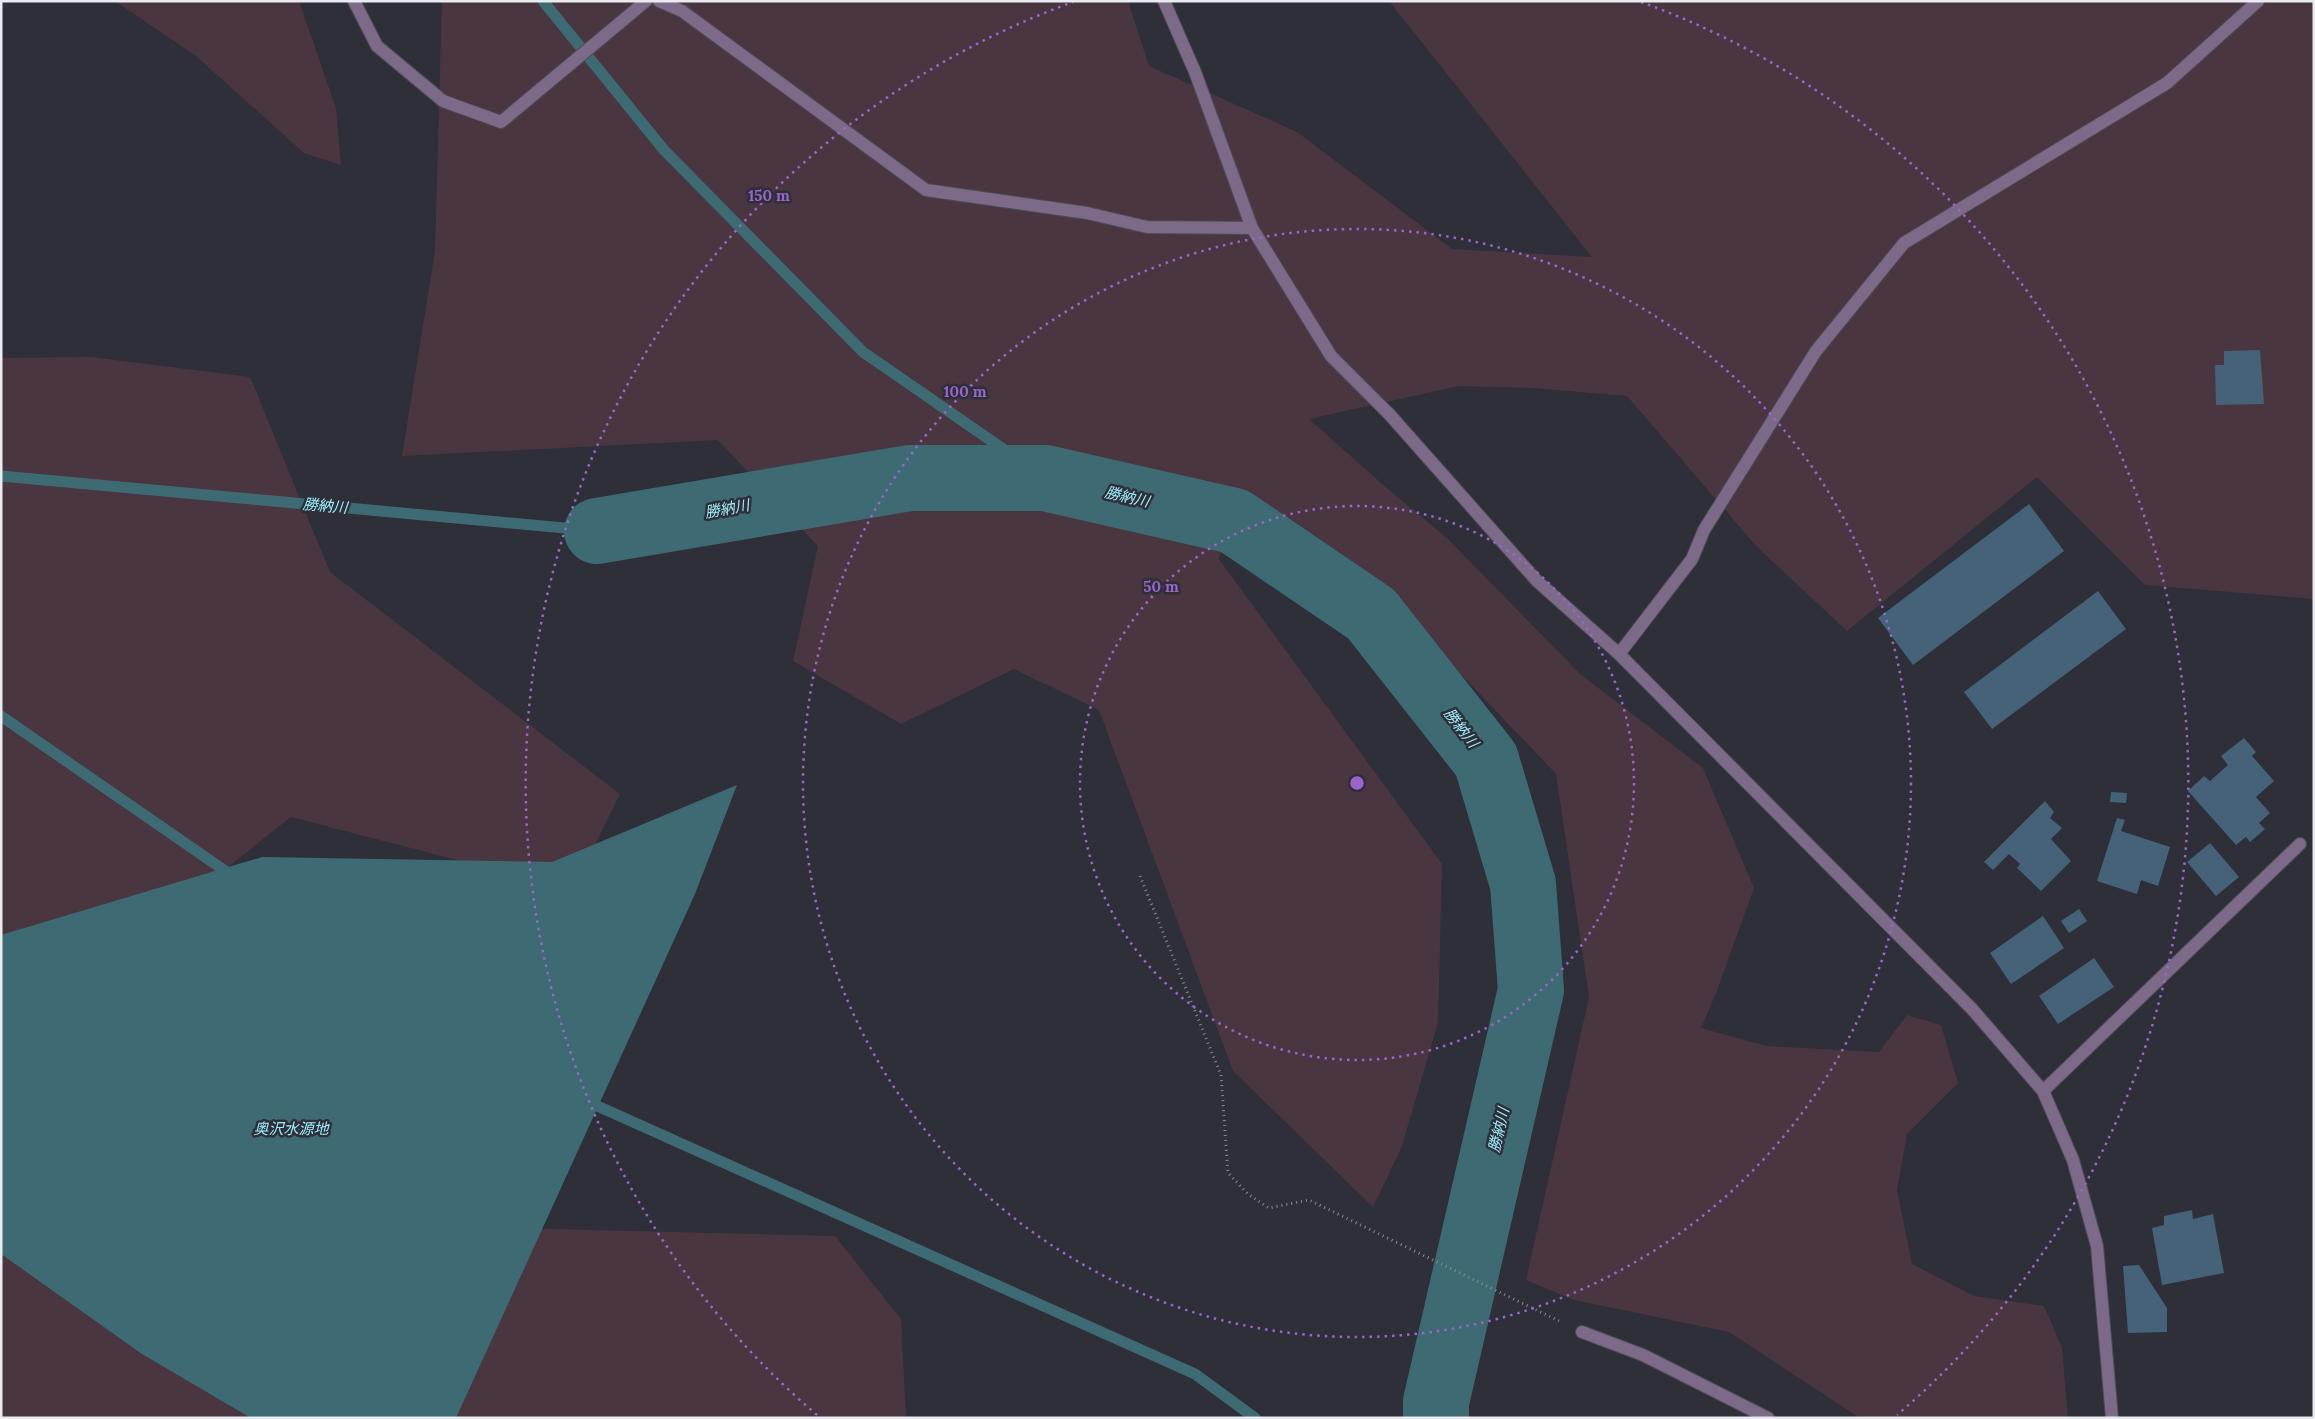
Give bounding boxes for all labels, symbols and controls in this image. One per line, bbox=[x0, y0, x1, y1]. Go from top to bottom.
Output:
text: 150 m bbox=[748, 186, 790, 205]
text: 100 m bbox=[944, 382, 987, 401]
water label: 勝納川 bbox=[1103, 482, 1153, 511]
water label: 勝納川 bbox=[302, 494, 350, 517]
water label: 勝納川 bbox=[703, 495, 753, 522]
text: 50 m bbox=[1143, 577, 1179, 596]
water label: 勝納川 bbox=[1440, 704, 1484, 753]
centre of rings bbox=[1348, 774, 1366, 792]
water label: 勝納川 bbox=[1484, 1104, 1513, 1154]
water label: 奥沢水源地 bbox=[253, 1119, 330, 1138]

